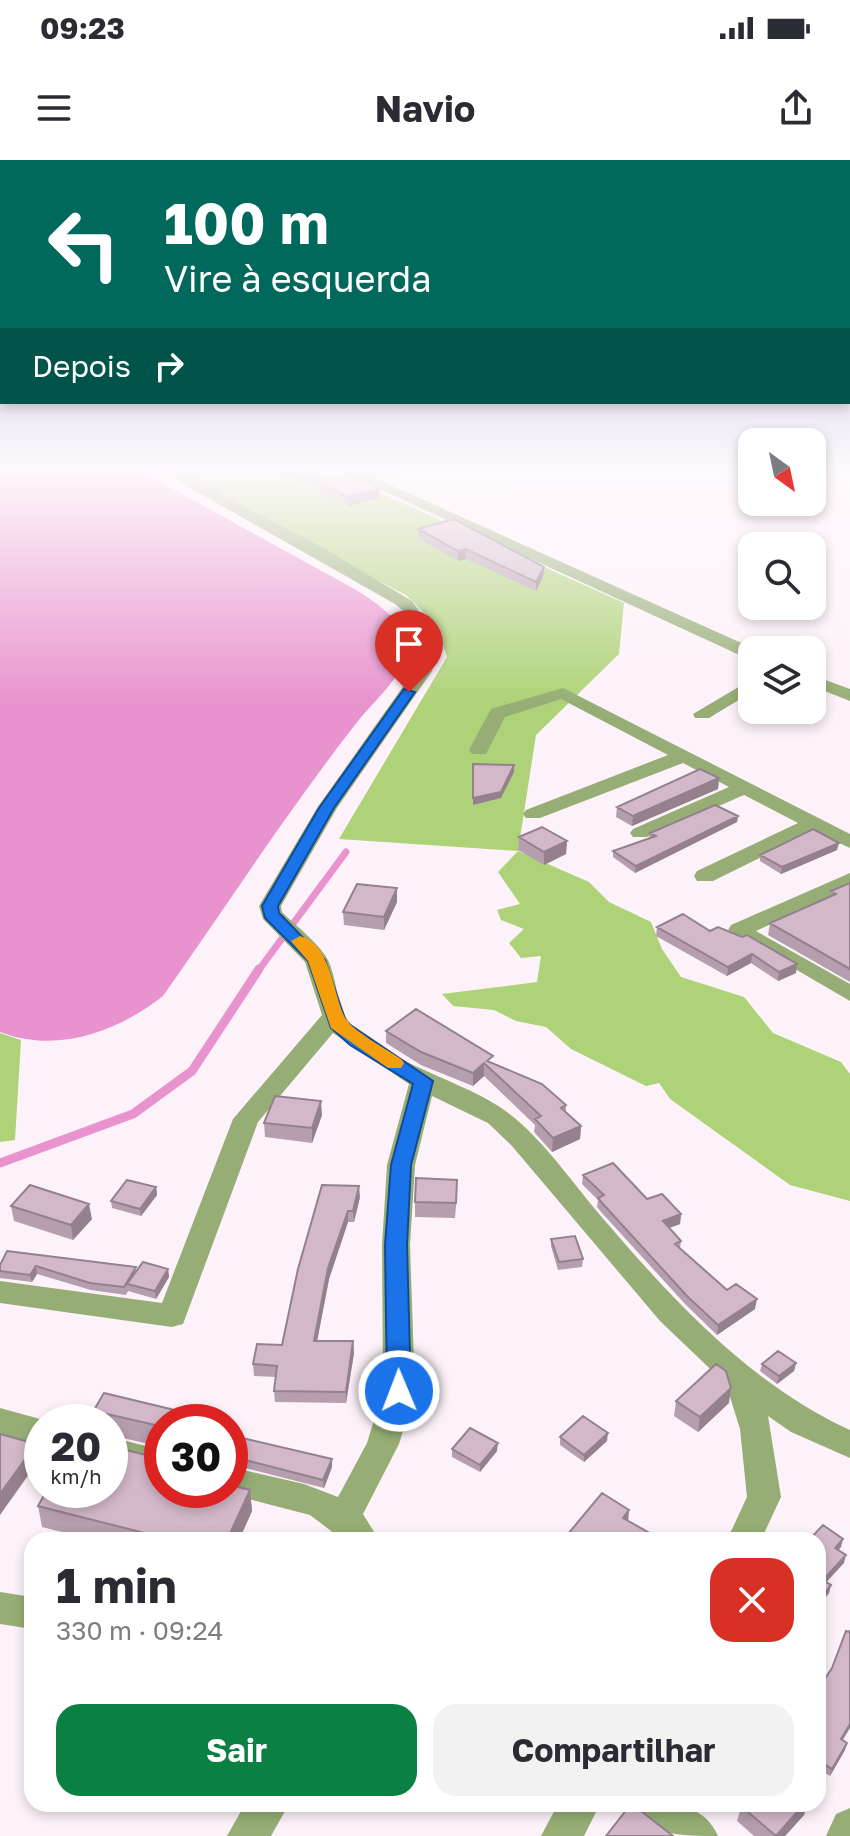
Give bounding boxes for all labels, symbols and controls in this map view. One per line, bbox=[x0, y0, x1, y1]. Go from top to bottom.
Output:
text: 09:23 bbox=[40, 10, 125, 46]
icon: menu bbox=[32, 86, 76, 130]
icon: share bbox=[774, 86, 818, 130]
text: Navio bbox=[375, 87, 475, 130]
text: 100 m bbox=[164, 189, 329, 256]
icon: left bbox=[32, 192, 136, 296]
text: Vire à esquerda bbox=[164, 257, 432, 300]
icon: right bbox=[147, 344, 191, 388]
text: Depois bbox=[32, 348, 131, 384]
north arrow bbox=[738, 428, 826, 516]
map controls bbox=[738, 428, 826, 724]
button: search bbox=[738, 532, 826, 620]
pin bbox=[375, 610, 443, 692]
icon: arrive bbox=[387, 622, 431, 666]
button: layers bbox=[738, 636, 826, 724]
position arrow bbox=[357, 1349, 441, 1433]
speed limit sign: 30 bbox=[144, 1404, 248, 1508]
text: 20 bbox=[51, 1422, 101, 1470]
text: km/h bbox=[51, 1464, 101, 1488]
text: 1 min bbox=[56, 1556, 177, 1614]
button: close bbox=[710, 1558, 794, 1642]
text: 330 m · 09:24 bbox=[56, 1615, 223, 1646]
button: Sair bbox=[56, 1704, 417, 1796]
button: Compartilhar bbox=[433, 1704, 794, 1796]

